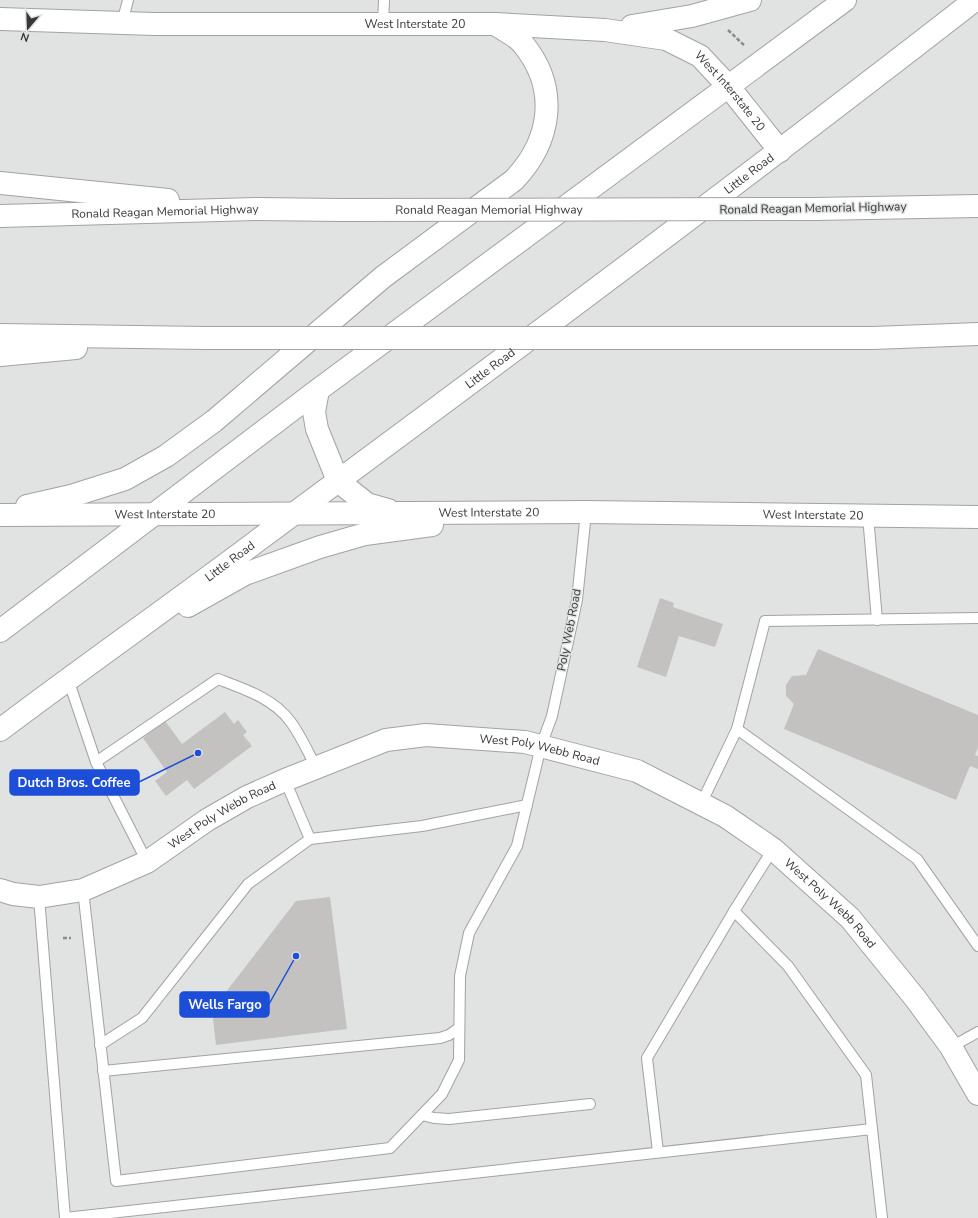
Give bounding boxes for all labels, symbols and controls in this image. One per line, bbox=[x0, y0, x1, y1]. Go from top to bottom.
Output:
north arrow bbox=[8, 8, 48, 48]
street label: West Interstate 20 bbox=[364, 16, 465, 32]
text: N bbox=[19, 29, 31, 45]
street label: West Interstate 20 bbox=[691, 47, 769, 134]
street label: Little Road bbox=[721, 150, 777, 198]
street label: Ronald Reagan Memorial Highway bbox=[719, 198, 907, 218]
street label: Ronald Reagan Memorial Highway bbox=[71, 201, 260, 222]
street label: Ronald Reagan Memorial Highway bbox=[395, 201, 584, 218]
street label: Little Road bbox=[462, 344, 518, 392]
street label: West Interstate 20 bbox=[438, 504, 540, 521]
street label: West Interstate 20 bbox=[114, 506, 216, 522]
street label: West Interstate 20 bbox=[762, 506, 864, 524]
street label: Little Road bbox=[202, 537, 258, 585]
street label: Poly Web Road bbox=[553, 587, 585, 673]
street label: West Poly Webb Road bbox=[479, 731, 601, 769]
callout: Dutch Bros. Coffee bbox=[10, 770, 139, 795]
text: Dutch Bros. Coffee bbox=[18, 774, 130, 792]
street label: West Poly Webb Road bbox=[165, 777, 278, 853]
street label: West Poly Webb Road bbox=[781, 855, 879, 952]
callout: Wells Fargo bbox=[180, 992, 269, 1017]
text: Wells Fargo bbox=[188, 996, 262, 1014]

